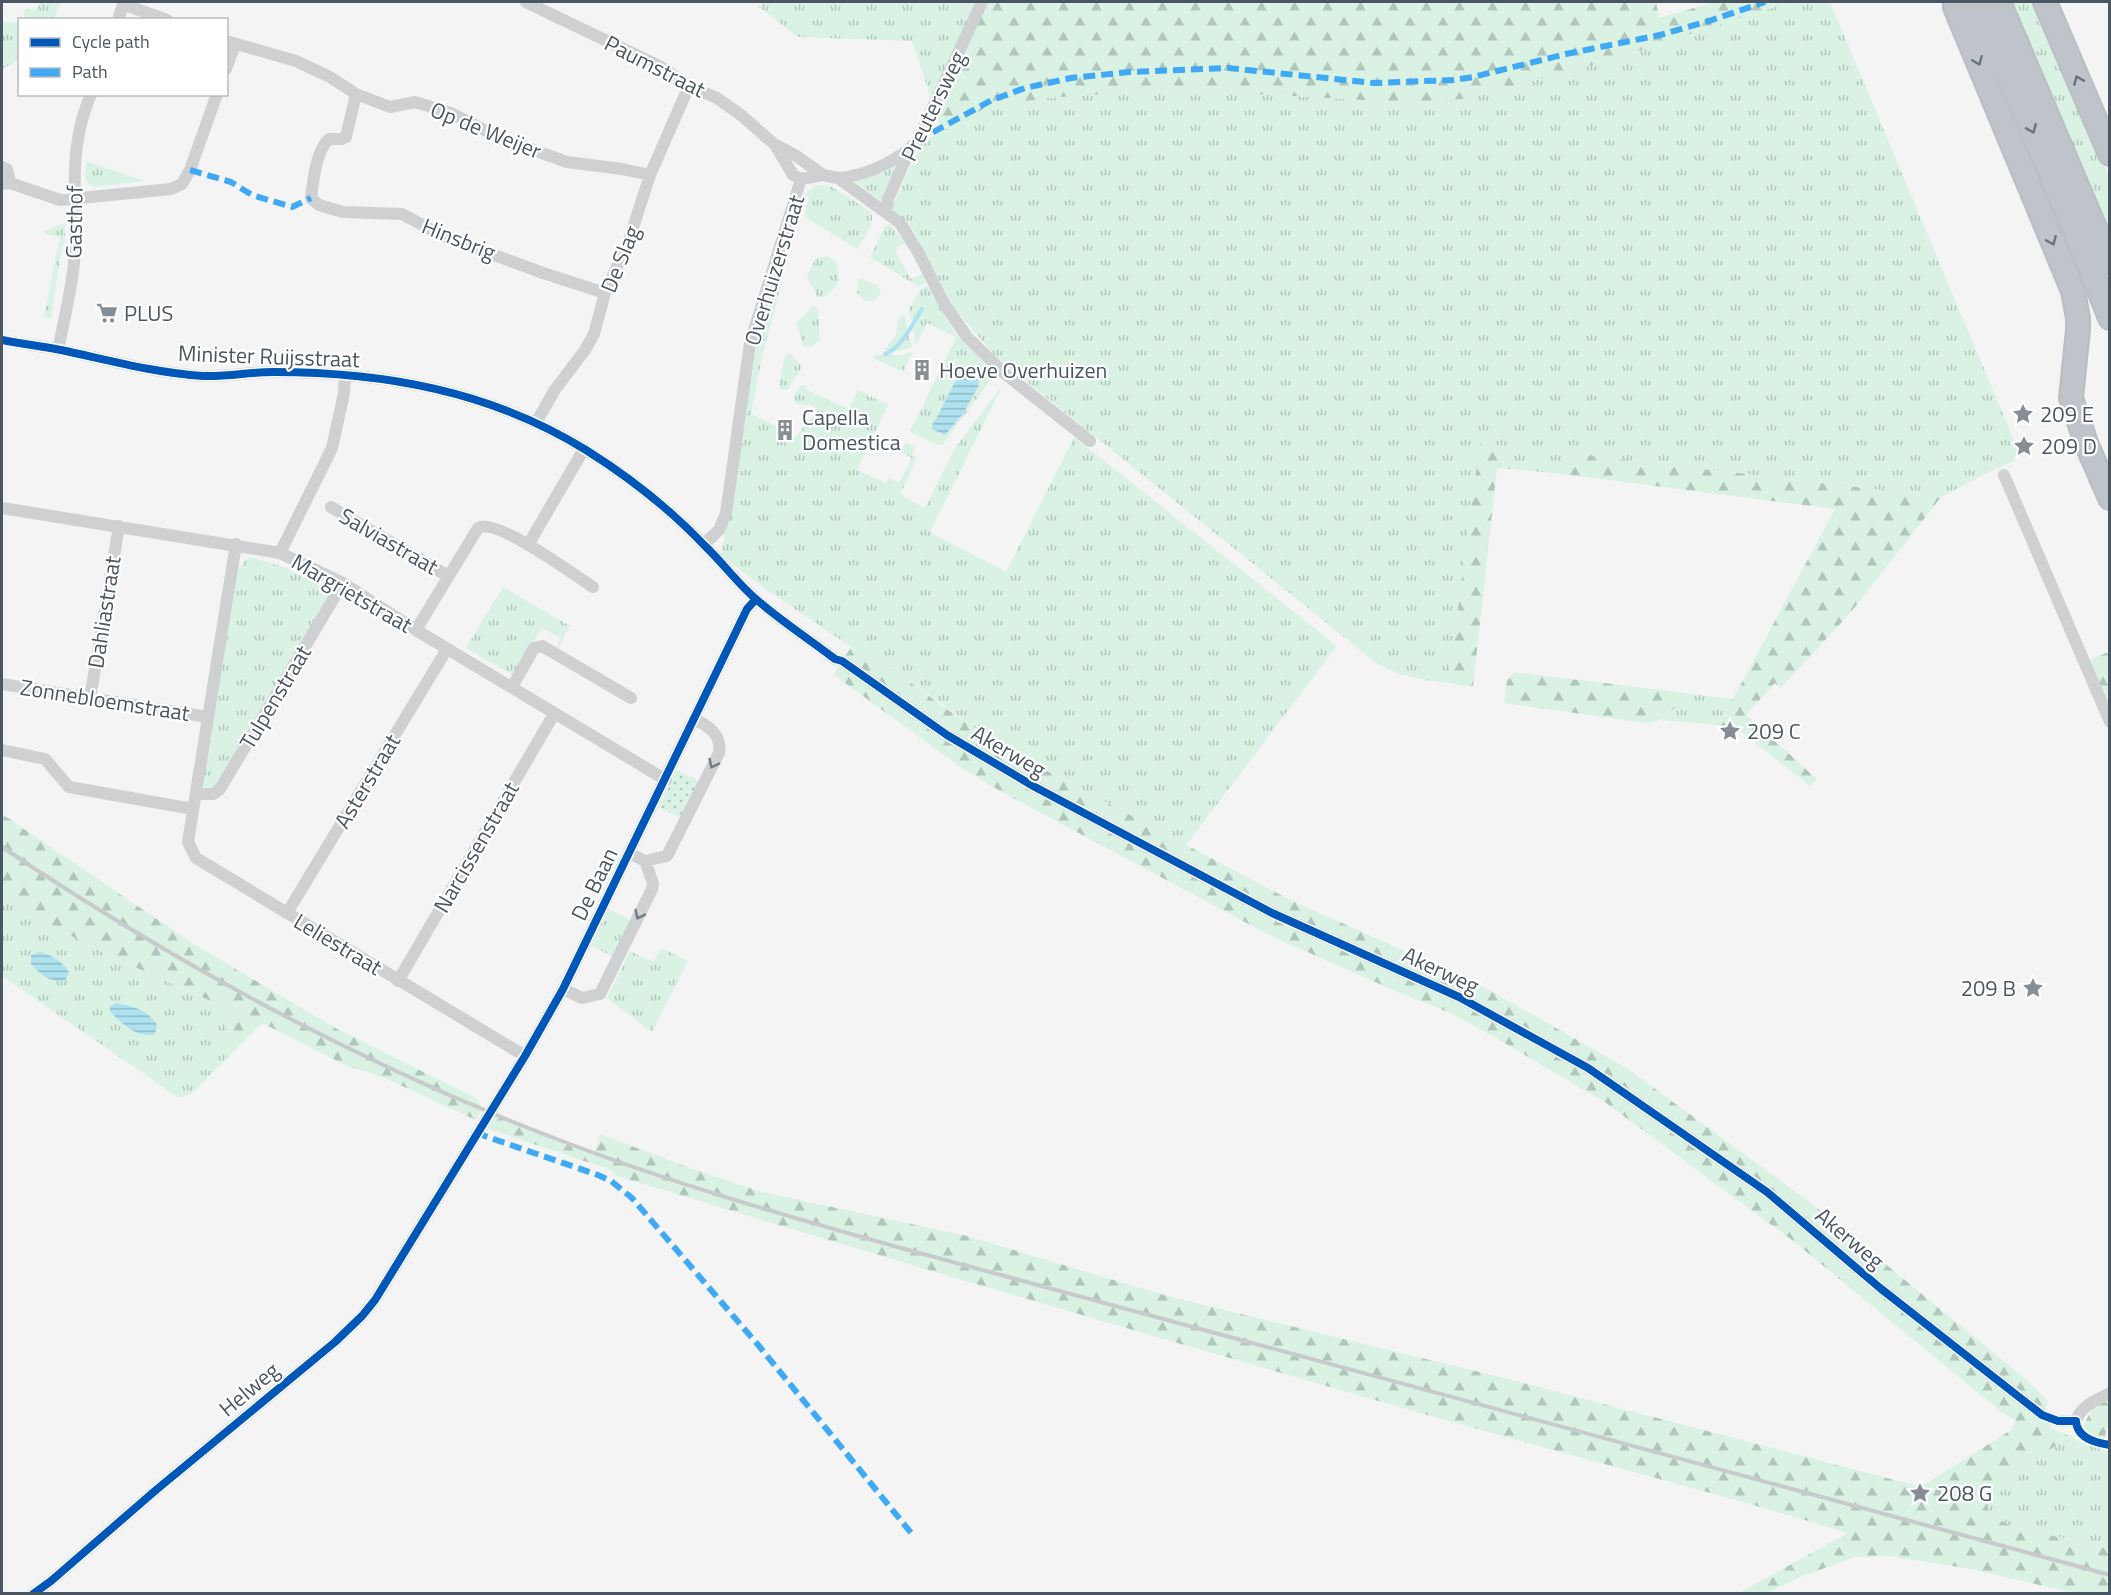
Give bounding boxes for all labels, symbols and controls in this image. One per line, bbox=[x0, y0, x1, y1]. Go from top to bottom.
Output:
legend bbox=[18, 18, 228, 96]
street label: Paumstraat bbox=[599, 26, 712, 106]
text: Cycle path bbox=[72, 28, 150, 55]
street label: Preutersweg bbox=[892, 45, 974, 167]
one-way arrow bbox=[1971, 55, 1983, 66]
text: Path bbox=[72, 58, 108, 85]
one-way arrow bbox=[2073, 75, 2085, 86]
street label: Op de Weijer bbox=[425, 92, 547, 168]
one-way arrow bbox=[2025, 122, 2037, 133]
street label: Gasthof bbox=[56, 184, 92, 259]
street label: Overhuizerstraat bbox=[735, 190, 813, 350]
street label: Hinsbrig bbox=[417, 209, 501, 269]
street label: De Slag bbox=[591, 220, 649, 298]
one-way arrow bbox=[2045, 235, 2057, 246]
place label: PLUS bbox=[124, 296, 173, 330]
supermarket icon: PLUS bbox=[95, 301, 119, 325]
street label: Minister Ruijsstraat bbox=[178, 336, 361, 376]
place label: Hoeve Overhuizen bbox=[939, 353, 1107, 387]
building icon: Hoeve Overhuizen bbox=[910, 358, 934, 382]
place label: 209 E bbox=[2040, 397, 2094, 431]
place label: Capella Domestica bbox=[802, 400, 901, 459]
place icon: 209 E bbox=[2011, 402, 2035, 426]
building icon: Capella Domestica bbox=[773, 418, 797, 442]
place label: 209 D bbox=[2041, 429, 2097, 463]
place icon: 209 D bbox=[2012, 434, 2036, 458]
street label: Salviastraat bbox=[333, 499, 445, 583]
street label: Margrietstraat bbox=[285, 545, 419, 642]
street label: Dahliastraat bbox=[78, 553, 130, 671]
street label: Tulpenstraat bbox=[230, 638, 320, 756]
street label: Zonnebloemstraat bbox=[18, 670, 192, 730]
place label: 209 C bbox=[1747, 714, 1801, 748]
street label: Akerweg bbox=[965, 716, 1053, 786]
place icon: 209 C bbox=[1718, 719, 1742, 743]
street label: Asterstraat bbox=[325, 727, 409, 835]
one-way arrow bbox=[709, 757, 721, 768]
street label: Narcissenstraat bbox=[425, 775, 527, 919]
street label: De Baan bbox=[562, 842, 626, 926]
street label: Leliestraat bbox=[287, 904, 389, 984]
one-way arrow bbox=[635, 908, 647, 919]
street label: Akerweg bbox=[1397, 937, 1485, 1003]
place label: 209 B bbox=[1961, 971, 2016, 1005]
place icon: 209 B bbox=[2021, 976, 2045, 1000]
street label: Akerweg bbox=[1808, 1199, 1892, 1277]
street label: Helweg bbox=[211, 1353, 287, 1425]
place label: 208 G bbox=[1937, 1476, 1992, 1510]
place icon: 208 G bbox=[1908, 1481, 1932, 1505]

